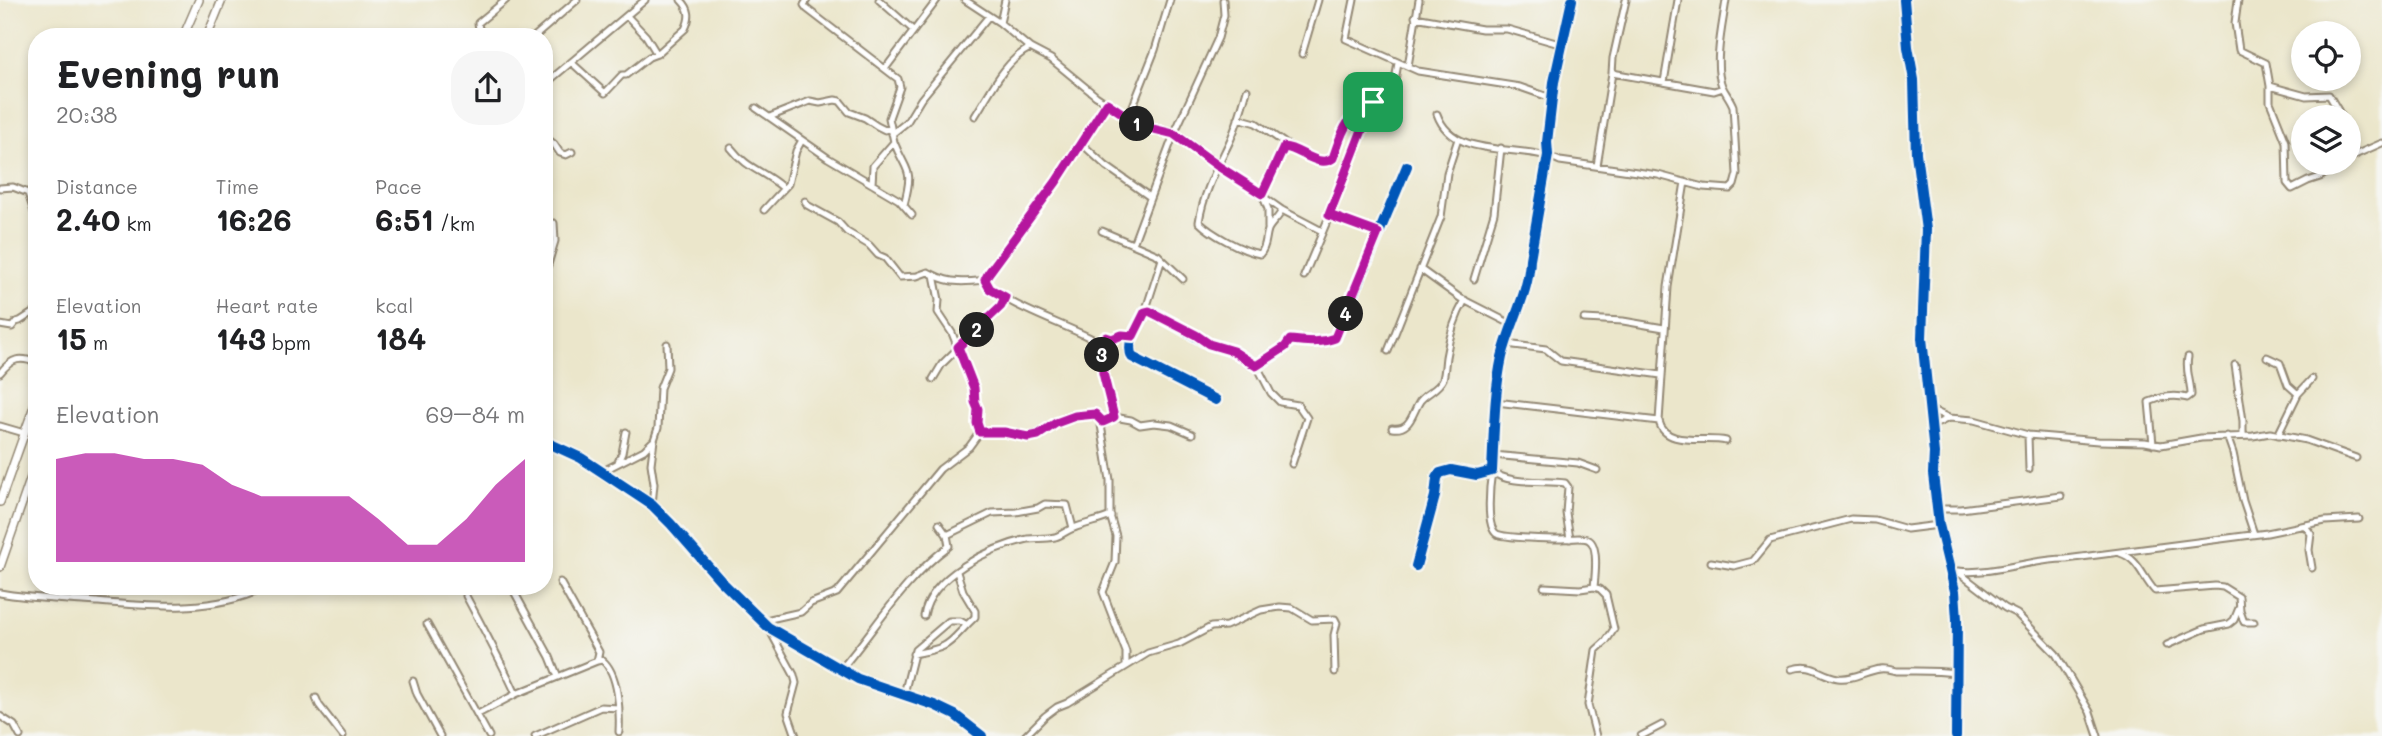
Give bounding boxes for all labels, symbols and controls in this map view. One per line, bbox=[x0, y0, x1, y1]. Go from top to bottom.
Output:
map controls bbox=[2291, 21, 2361, 175]
button: locate bbox=[2291, 21, 2361, 91]
text: Evening run bbox=[56, 48, 280, 98]
button: share bbox=[451, 51, 525, 125]
pin bbox=[1343, 72, 1403, 132]
icon: arrive bbox=[1354, 83, 1392, 121]
text: 20:38 bbox=[56, 99, 118, 129]
button: layers bbox=[2291, 105, 2361, 175]
pin: 1 bbox=[1120, 106, 1154, 142]
text: 1 bbox=[1132, 111, 1141, 136]
text: Distance bbox=[56, 174, 138, 199]
text: Time bbox=[216, 174, 259, 199]
text: Pace bbox=[375, 174, 422, 199]
text: 2.40 bbox=[56, 199, 120, 239]
text: 16:26 bbox=[216, 199, 292, 239]
text: 6:51 bbox=[375, 199, 434, 239]
text: km bbox=[120, 211, 152, 236]
text: /km bbox=[434, 211, 475, 236]
text: Elevation bbox=[56, 293, 141, 318]
text: Heart rate bbox=[216, 293, 318, 318]
text: kcal bbox=[375, 293, 413, 318]
pin: 4 bbox=[1328, 296, 1364, 332]
text: 4 bbox=[1339, 301, 1352, 326]
pin: 2 bbox=[960, 312, 995, 348]
text: 2 bbox=[971, 317, 982, 342]
text: 15 bbox=[56, 318, 87, 358]
text: 143 bbox=[216, 318, 266, 358]
text: 184 bbox=[375, 318, 426, 358]
text: m bbox=[87, 330, 108, 355]
text: bpm bbox=[266, 330, 311, 355]
pin: 3 bbox=[1084, 338, 1120, 372]
text: 3 bbox=[1096, 342, 1107, 367]
text: Elevation bbox=[56, 399, 159, 429]
text: 69–84 m bbox=[426, 399, 525, 429]

